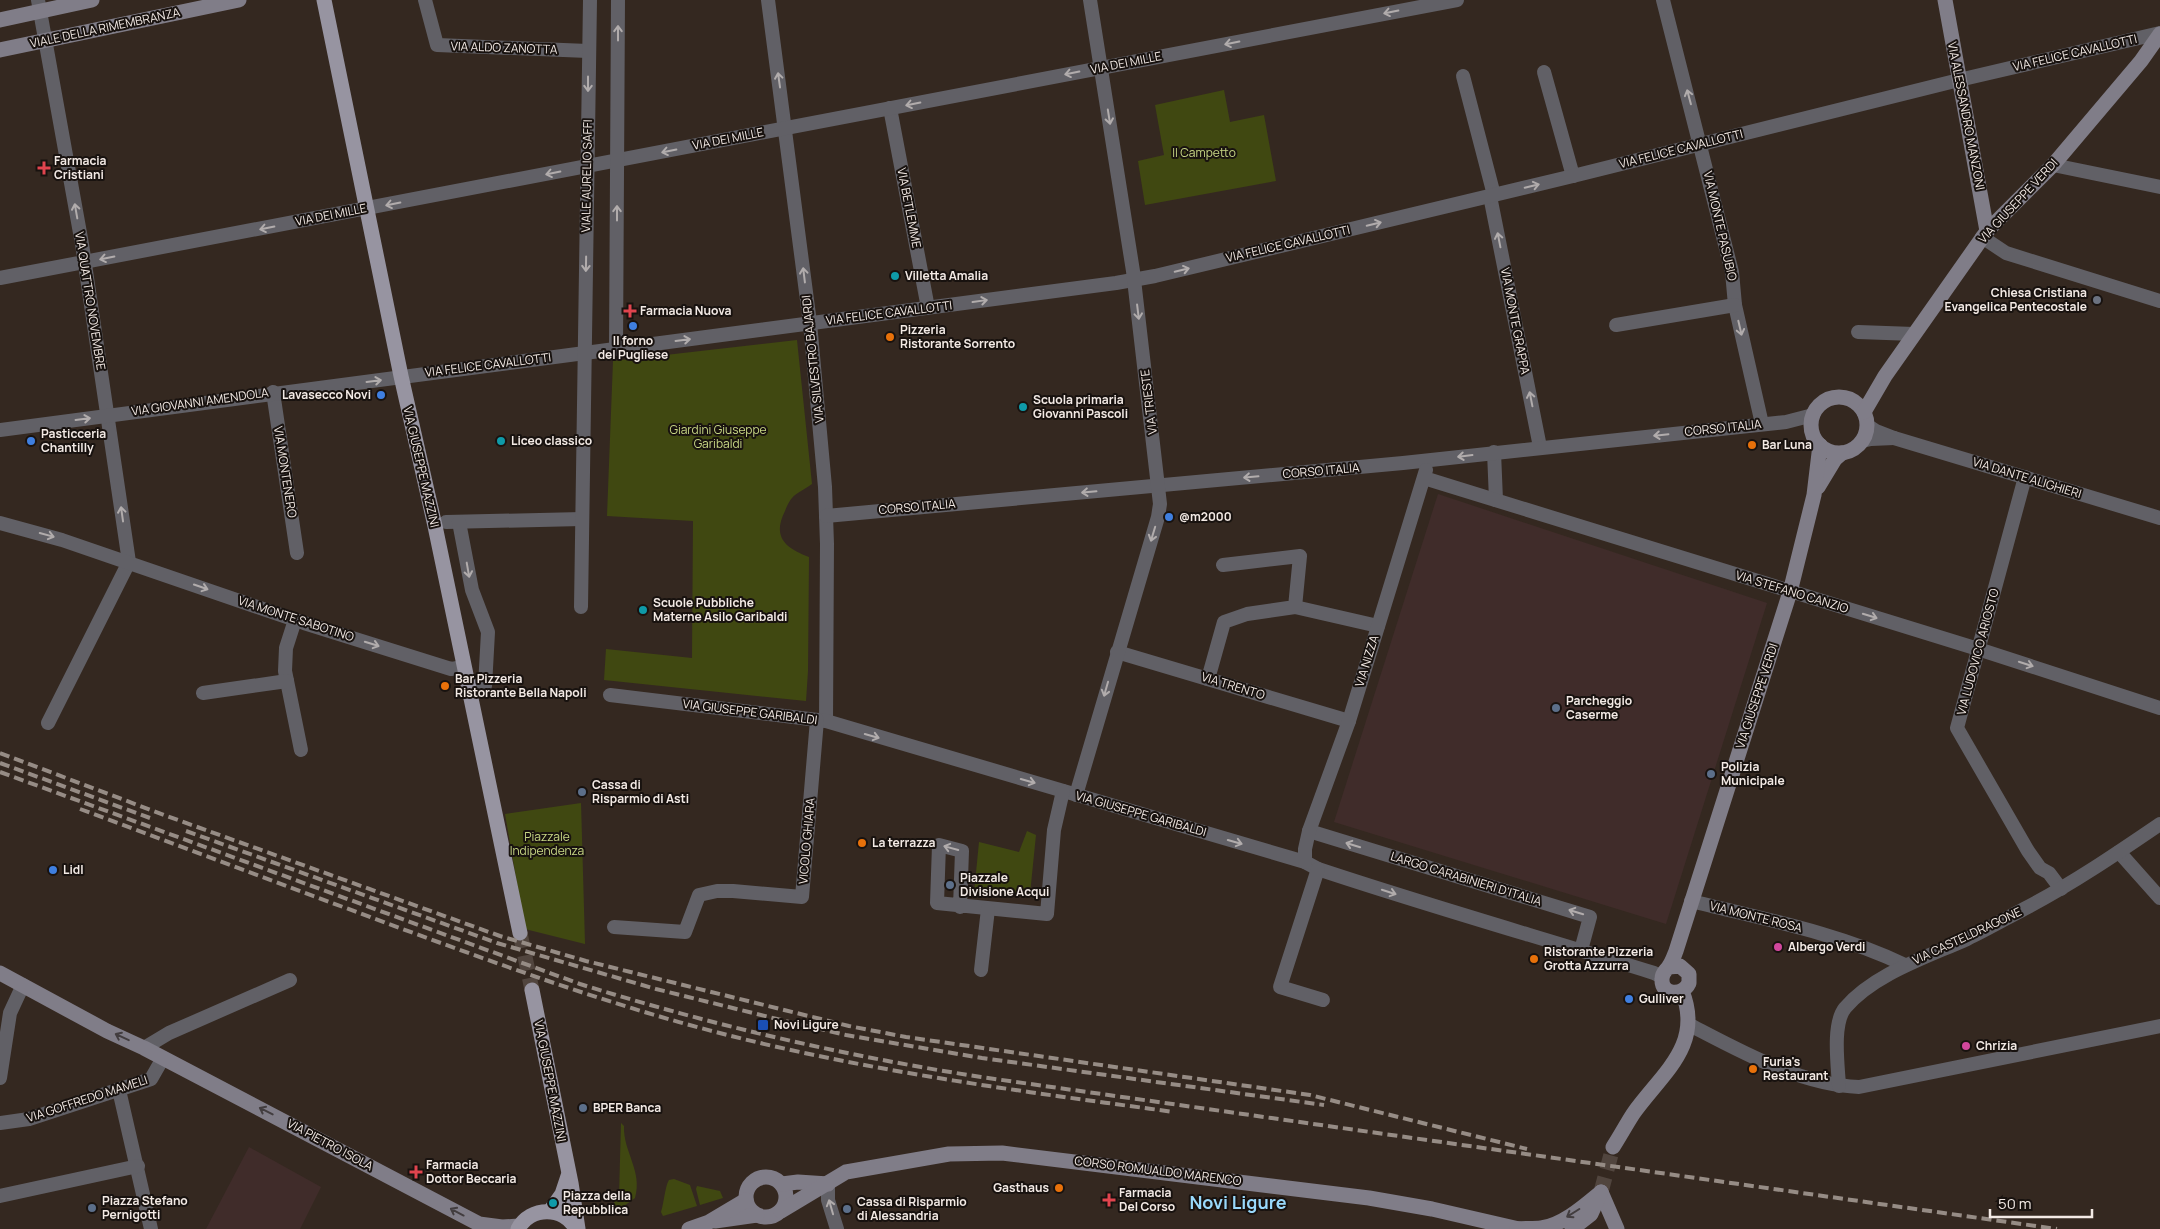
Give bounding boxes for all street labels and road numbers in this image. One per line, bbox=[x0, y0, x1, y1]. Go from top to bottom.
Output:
street label: VIALE DELLA RIMEMBRANZA bbox=[28, 3, 182, 52]
street label: VIA FELICE CAVALLOTTI bbox=[2011, 30, 2139, 75]
street label: VIA ALDO ZANOTTA bbox=[450, 37, 558, 58]
street label: VIA ALESSANDRO MANZONI bbox=[1944, 40, 1989, 192]
street label: VIA DEI MILLE bbox=[1089, 47, 1163, 78]
street label: VIALE AURELIO SAFFI bbox=[577, 119, 596, 233]
street label: VIA DEI MILLE bbox=[691, 123, 765, 154]
street label: VIA FELICE CAVALLOTTI bbox=[1617, 125, 1745, 172]
street label: VIA GIUSEPPE VERDI bbox=[1974, 155, 2061, 247]
street label: VIA BETLEMME bbox=[893, 166, 926, 250]
street label: VIA MONTE PASUBIO bbox=[1700, 169, 1741, 283]
street label: VIA DEI MILLE bbox=[294, 199, 368, 230]
street label: VIA FELICE CAVALLOTTI bbox=[1224, 221, 1352, 266]
street label: VIA QUATTRO NOVEMBRE bbox=[71, 231, 110, 371]
street label: VIA MONTE GRAPPA bbox=[1497, 266, 1534, 376]
street label: VIA SILVESTRO BAJARDI bbox=[797, 294, 828, 424]
street label: VIA FELICE CAVALLOTTI bbox=[825, 296, 953, 329]
street label: VIA FELICE CAVALLOTTI bbox=[424, 348, 552, 381]
street label: VIA TRIESTE bbox=[1136, 368, 1161, 436]
street label: VIA GIOVANNI AMENDOLA bbox=[130, 383, 270, 420]
street label: VIA GIUSEPPE MAZZINI bbox=[399, 405, 444, 529]
street label: CORSO ITALIA bbox=[1684, 415, 1763, 440]
street label: VIA MONTENERO bbox=[270, 425, 301, 519]
street label: VIA DANTE ALIGHIERI bbox=[1970, 453, 2084, 502]
street label: CORSO ITALIA bbox=[1282, 459, 1361, 482]
street label: CORSO ITALIA bbox=[878, 495, 957, 518]
street label: VIA STEFANO CANZIO bbox=[1734, 566, 1851, 617]
street label: VIA LUDOVICO ARIOSTO bbox=[1952, 586, 2003, 717]
street label: VIA MONTE SABOTINO bbox=[236, 592, 357, 645]
street label: VIA NIZZA bbox=[1351, 632, 1383, 689]
street label: VIA GIUSEPPE VERDI bbox=[1731, 641, 1782, 751]
street label: VIA TRENTO bbox=[1199, 668, 1267, 703]
street label: VIA GIUSEPPE GARIBALDI bbox=[682, 695, 818, 728]
street label: VIA GIUSEPPE GARIBALDI bbox=[1074, 787, 1209, 840]
street label: VICOLO GHIARA bbox=[794, 797, 819, 885]
street label: LARGO CARABINIERI D'ITALIA bbox=[1388, 847, 1544, 910]
street label: VIA MONTE ROSA bbox=[1708, 897, 1804, 936]
street label: VIA CASTELDRAGONE bbox=[1910, 903, 2024, 968]
street label: VIA GIUSEPPE MAZZINI bbox=[530, 1019, 571, 1143]
street label: VIA GOFFREDO MAMELI bbox=[24, 1071, 150, 1126]
street label: VIA PIETRO ISOLA bbox=[284, 1115, 377, 1175]
street label: CORSO ROMUALDO MARENCO bbox=[1074, 1152, 1243, 1189]

